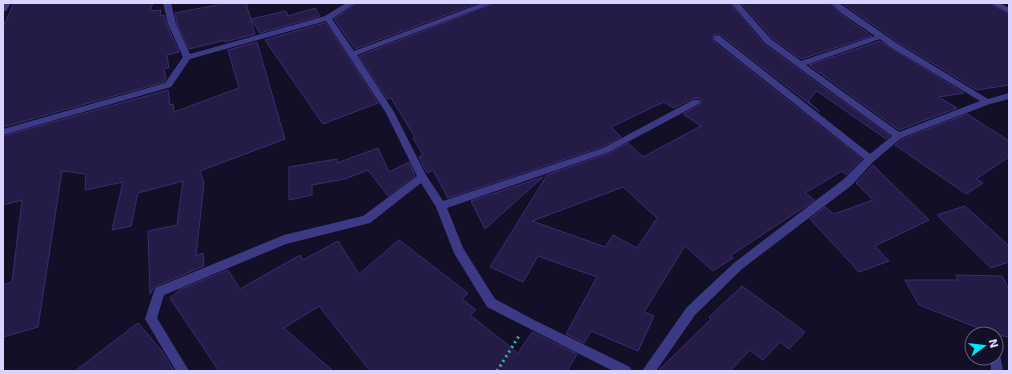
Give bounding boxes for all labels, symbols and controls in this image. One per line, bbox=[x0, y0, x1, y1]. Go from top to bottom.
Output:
north arrow bbox=[964, 326, 1004, 366]
text: N bbox=[986, 337, 1001, 350]

